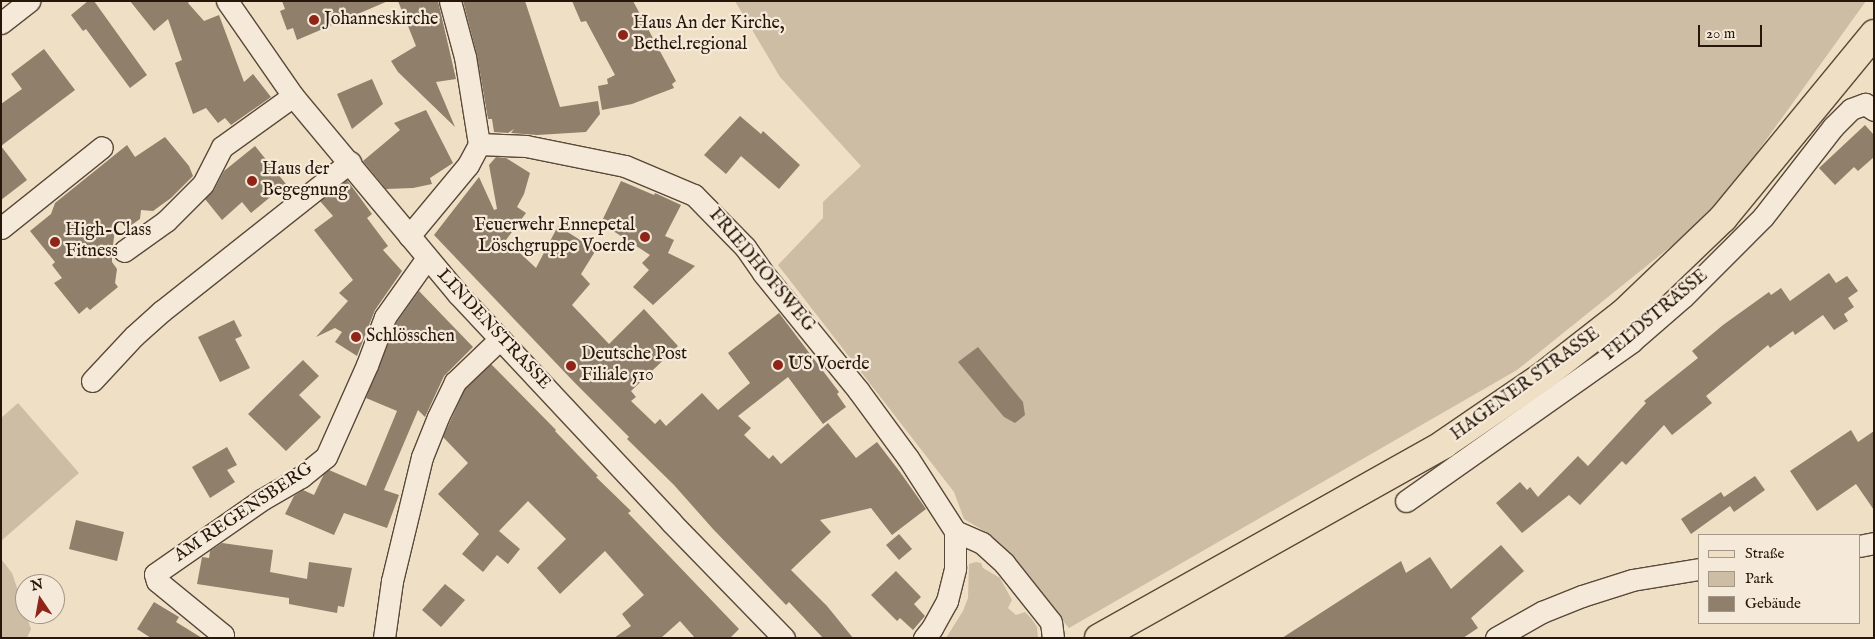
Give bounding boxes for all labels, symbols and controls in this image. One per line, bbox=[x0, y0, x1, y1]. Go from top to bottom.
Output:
place label: Johanneskirche bbox=[324, 9, 438, 31]
marker: Johanneskirche bbox=[308, 14, 320, 26]
place label: Haus An der Kirche, Bethel.regional bbox=[633, 14, 785, 56]
scale bar bbox=[1700, 15, 1764, 47]
text: 20 m bbox=[1706, 24, 1735, 43]
marker: Haus An der Kirche, Bethel.regional bbox=[617, 29, 629, 41]
place label: Haus der Begegnung bbox=[262, 160, 348, 202]
marker: Haus der Begegnung bbox=[246, 175, 258, 187]
street label: FRIEDHOFSWEG bbox=[703, 205, 819, 337]
place label: Feuerwehr Ennepetal Löschgruppe Voerde bbox=[474, 216, 635, 258]
place label: High-Class Fitness bbox=[65, 221, 151, 264]
marker: Feuerwehr Ennepetal Löschgruppe Voerde bbox=[639, 231, 651, 243]
marker: High-Class Fitness bbox=[49, 236, 61, 248]
street label: LINDENSTRASSE bbox=[431, 265, 555, 395]
street label: FELDSTRASSE bbox=[1599, 266, 1713, 366]
street label: HAGENER STRASSE bbox=[1447, 324, 1605, 446]
place label: Schlösschen bbox=[366, 326, 455, 348]
marker: Schlösschen bbox=[350, 331, 362, 343]
place label: Deutsche Post Filiale 510 bbox=[581, 345, 687, 388]
place label: US Voerde bbox=[788, 354, 870, 376]
marker: US Voerde bbox=[772, 359, 784, 371]
marker: Deutsche Post Filiale 510 bbox=[565, 360, 577, 372]
street label: AM REGENSBERG bbox=[171, 459, 317, 567]
legend bbox=[1698, 534, 1860, 624]
text: Straße bbox=[1745, 544, 1784, 563]
text: Park bbox=[1745, 569, 1774, 588]
north arrow bbox=[15, 574, 65, 624]
text: N bbox=[29, 575, 45, 595]
text: Gebäude bbox=[1745, 594, 1801, 613]

